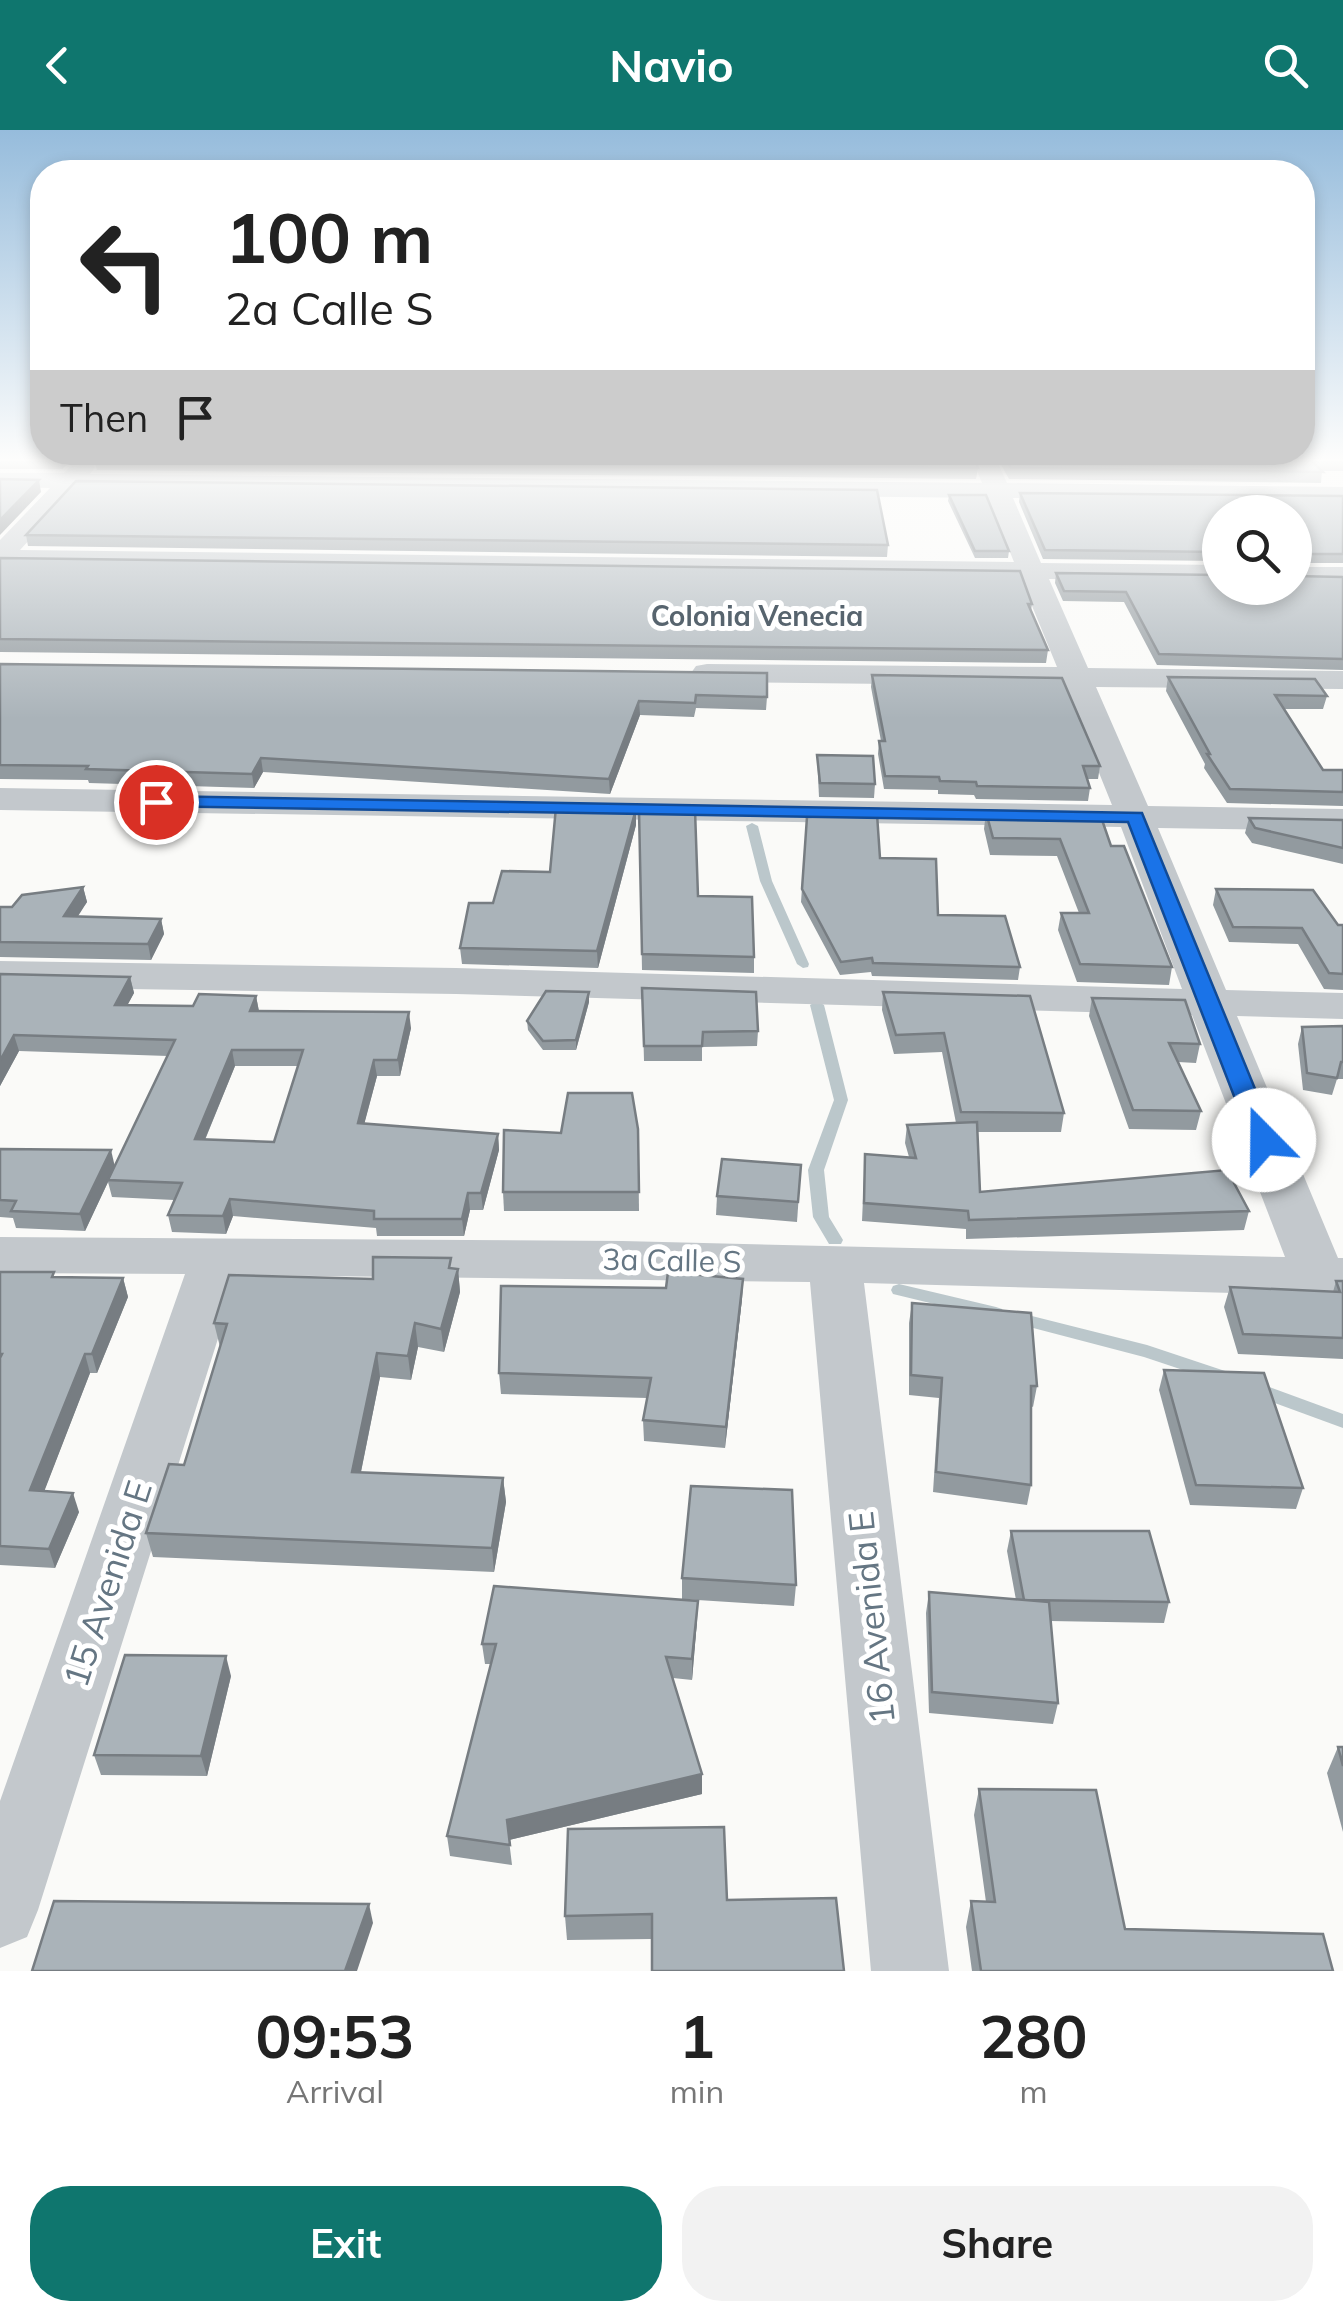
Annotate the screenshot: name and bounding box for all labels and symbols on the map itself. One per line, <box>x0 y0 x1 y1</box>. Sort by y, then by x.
district label: Colonia Venecia <box>651 598 863 633</box>
pin <box>114 760 199 845</box>
position arrow <box>1212 1088 1316 1192</box>
street label: 3a Calle S <box>602 1240 742 1280</box>
street label: 15 Avenida E <box>53 1475 161 1692</box>
street label: 16 Avenida E <box>838 1509 904 1727</box>

